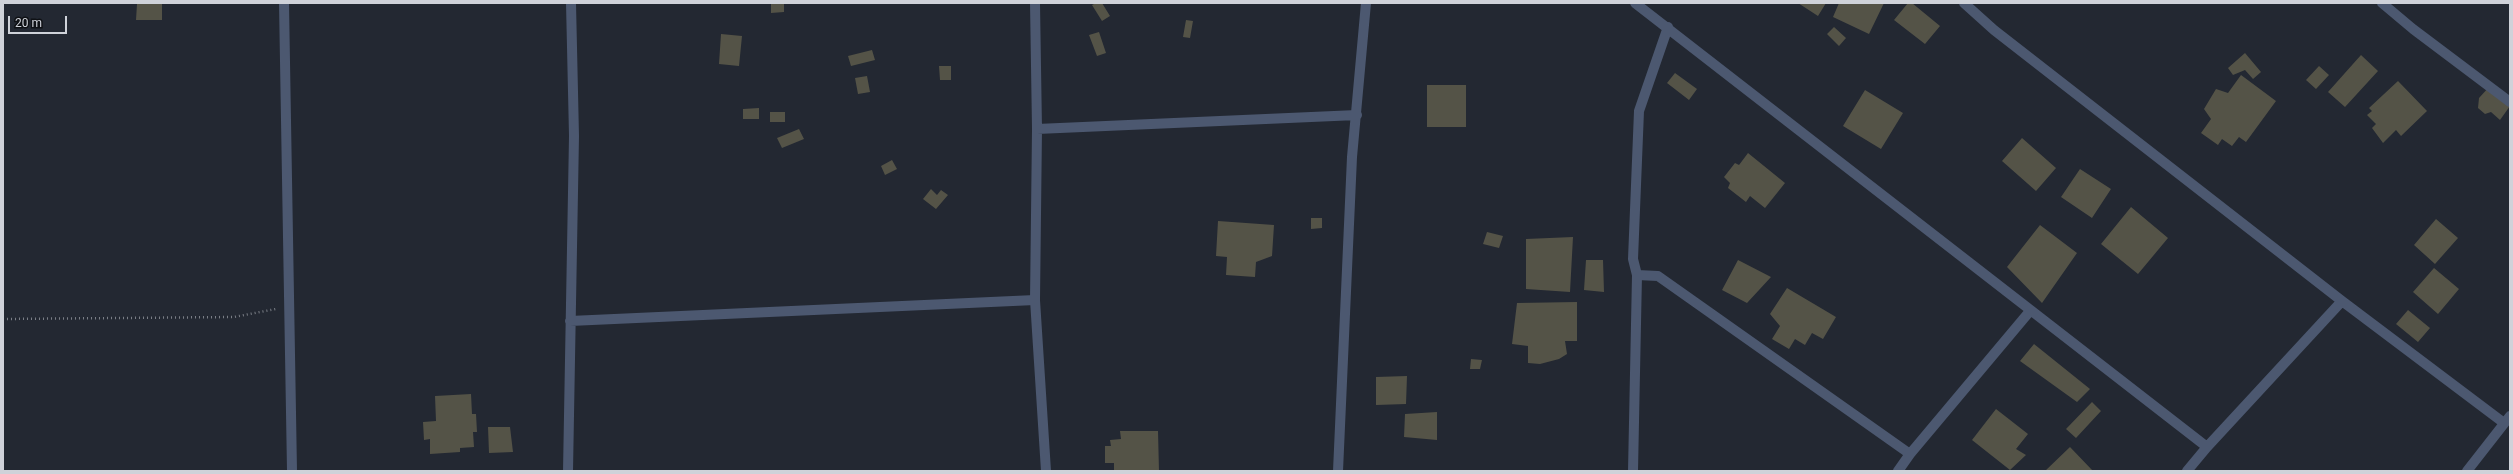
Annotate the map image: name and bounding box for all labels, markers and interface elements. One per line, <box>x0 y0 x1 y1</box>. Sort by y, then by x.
scale bar <box>10 8 69 34</box>
text: 20 m <box>15 16 42 30</box>

